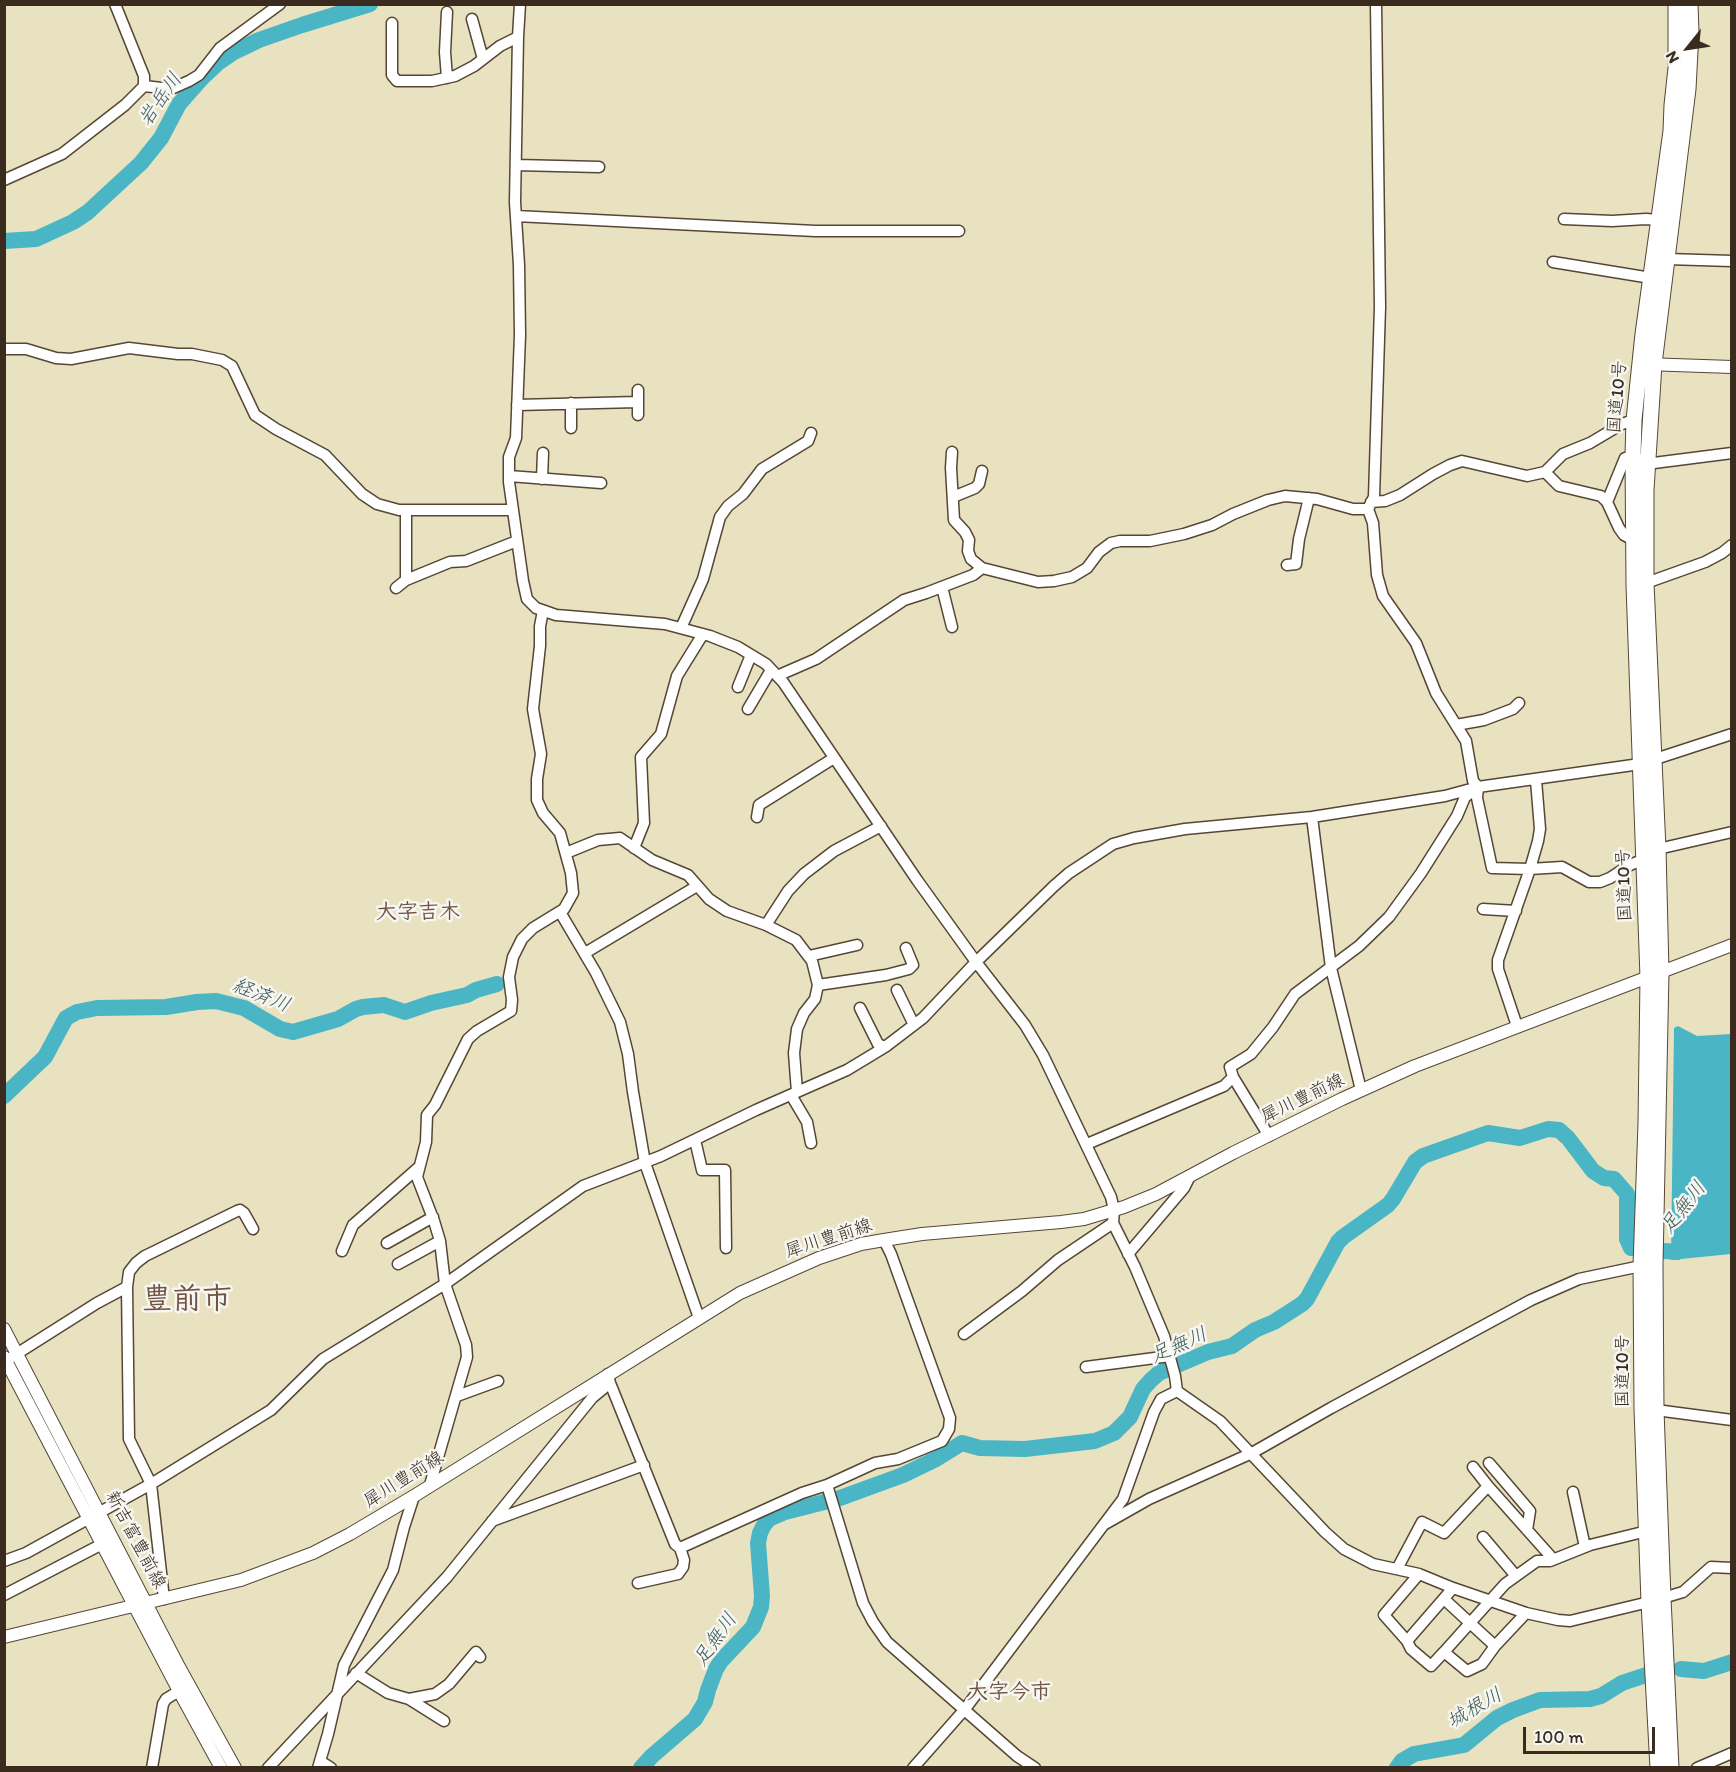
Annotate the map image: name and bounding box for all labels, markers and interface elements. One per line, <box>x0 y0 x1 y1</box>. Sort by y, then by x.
north arrow <box>1658 18 1718 78</box>
text: N <box>1661 48 1683 67</box>
water label: 岩岳川 <box>134 69 188 131</box>
street label: 国道10号 <box>1604 359 1632 435</box>
street label: 国道10号 <box>1613 848 1637 922</box>
district label: 大字吉木 <box>376 900 460 926</box>
water label: 経済川 <box>229 974 293 1018</box>
street label: 犀川豊前線 <box>1258 1070 1348 1128</box>
water label: 足無川 <box>1656 1177 1712 1239</box>
street label: 犀川豊前線 <box>783 1215 875 1263</box>
district label: 豊前市 <box>142 1282 232 1318</box>
water label: 足無川 <box>1147 1323 1211 1369</box>
street label: 国道10号 <box>1612 1334 1634 1408</box>
street label: 犀川豊前線 <box>360 1447 448 1513</box>
street label: 新吉富豊前線 <box>100 1487 170 1593</box>
water label: 足無川 <box>689 1609 743 1671</box>
district label: 大字今市 <box>967 1680 1051 1706</box>
water label: 城根川 <box>1443 1684 1507 1734</box>
scale bar <box>1526 1715 1658 1753</box>
text: 100 m <box>1534 1726 1584 1748</box>

